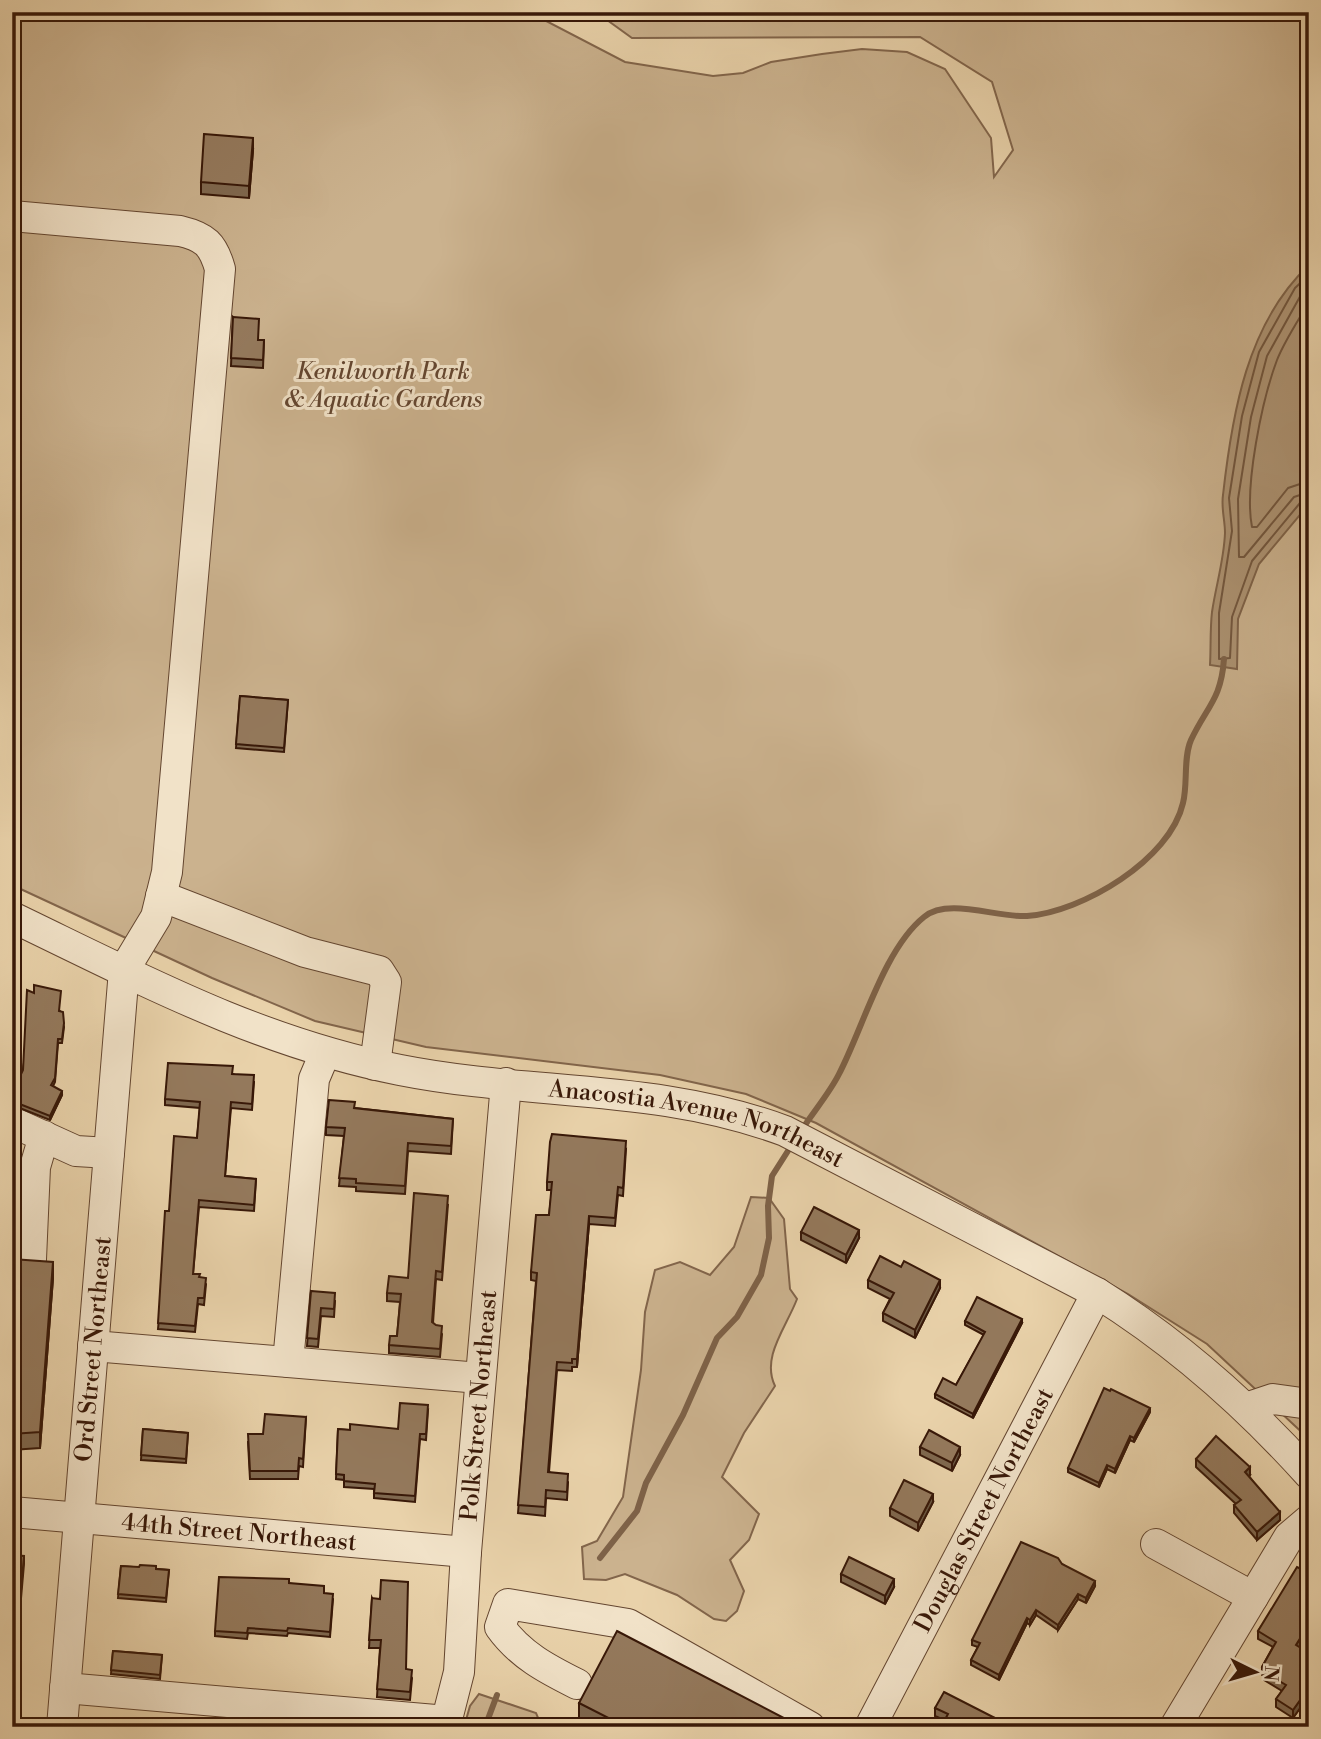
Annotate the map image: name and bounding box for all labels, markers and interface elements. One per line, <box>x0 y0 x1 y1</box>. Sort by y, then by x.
park label: Kenilworth Park & Aquatic Gardens <box>284 357 482 415</box>
street label: Anacostia Avenue Northeast <box>546 1074 849 1175</box>
street label: Ord Street Northeast <box>69 1235 119 1463</box>
street label: Polk Street Northeast <box>455 1288 504 1522</box>
street label: Douglas Street Northeast <box>908 1382 1061 1638</box>
street label: 44th Street Northeast <box>120 1508 358 1558</box>
north arrow <box>1220 1638 1290 1708</box>
text: N <box>1258 1665 1284 1682</box>

